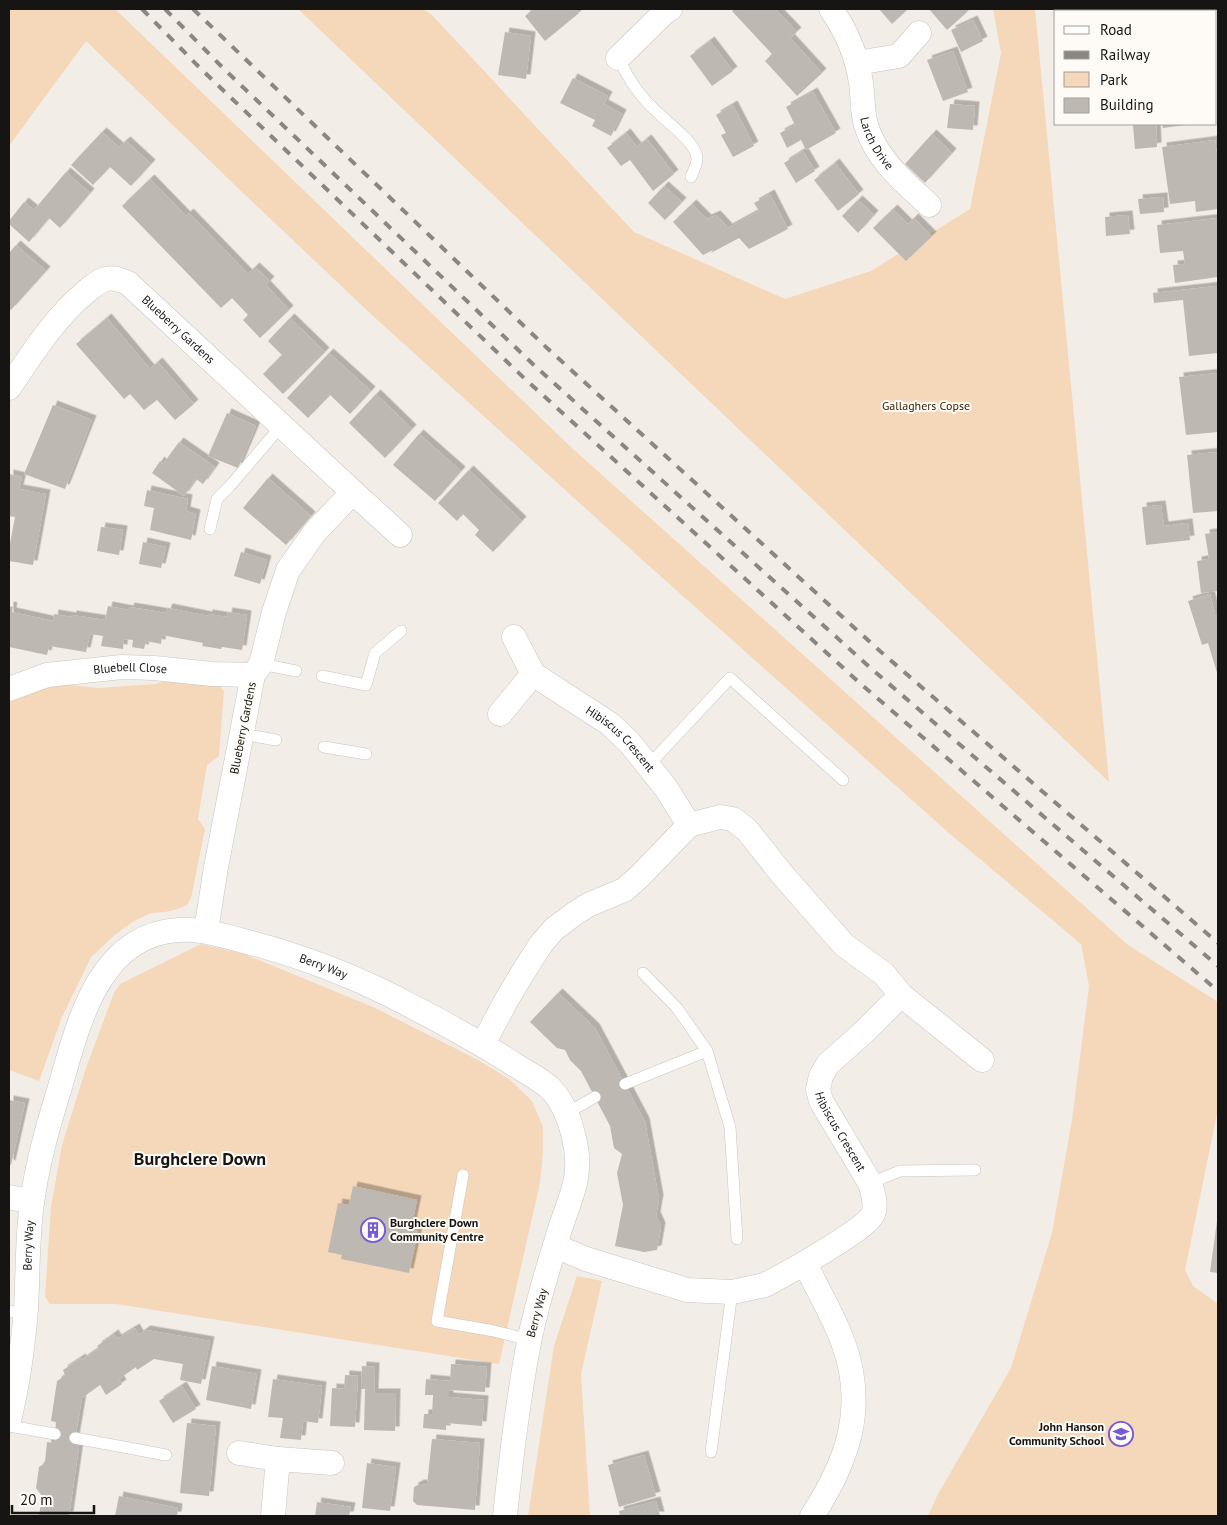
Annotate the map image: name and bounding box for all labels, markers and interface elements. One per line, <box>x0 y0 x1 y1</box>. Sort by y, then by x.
legend <box>1054 10 1217 125</box>
text: Road <box>1100 20 1132 39</box>
text: Railway <box>1100 45 1150 64</box>
text: Park <box>1100 70 1128 89</box>
text: Building <box>1100 95 1154 114</box>
street label: Larch Drive <box>857 116 897 173</box>
street label: Blueberry Gardens <box>139 292 218 367</box>
park label: Gallaghers Copse <box>882 398 970 413</box>
street label: Bluebell Close <box>92 659 168 677</box>
street label: Blueberry Gardens <box>226 680 259 775</box>
street label: Hibiscus Crescent <box>583 702 658 775</box>
street label: Berry Way <box>298 950 350 982</box>
street label: Hibiscus Crescent <box>812 1090 869 1174</box>
district label: Burghclere Down <box>134 1147 266 1170</box>
place label: Burghclere Down Community Centre <box>390 1215 484 1244</box>
building icon: Burghclere Down Community Centre <box>360 1217 386 1243</box>
street label: Berry Way <box>19 1219 37 1271</box>
street label: Berry Way <box>523 1286 550 1339</box>
place label: John Hanson Community School <box>1009 1419 1104 1448</box>
school or university icon: John Hanson Community School <box>1108 1421 1134 1447</box>
scale bar <box>12 1482 95 1514</box>
text: 20 m <box>20 1490 53 1509</box>

